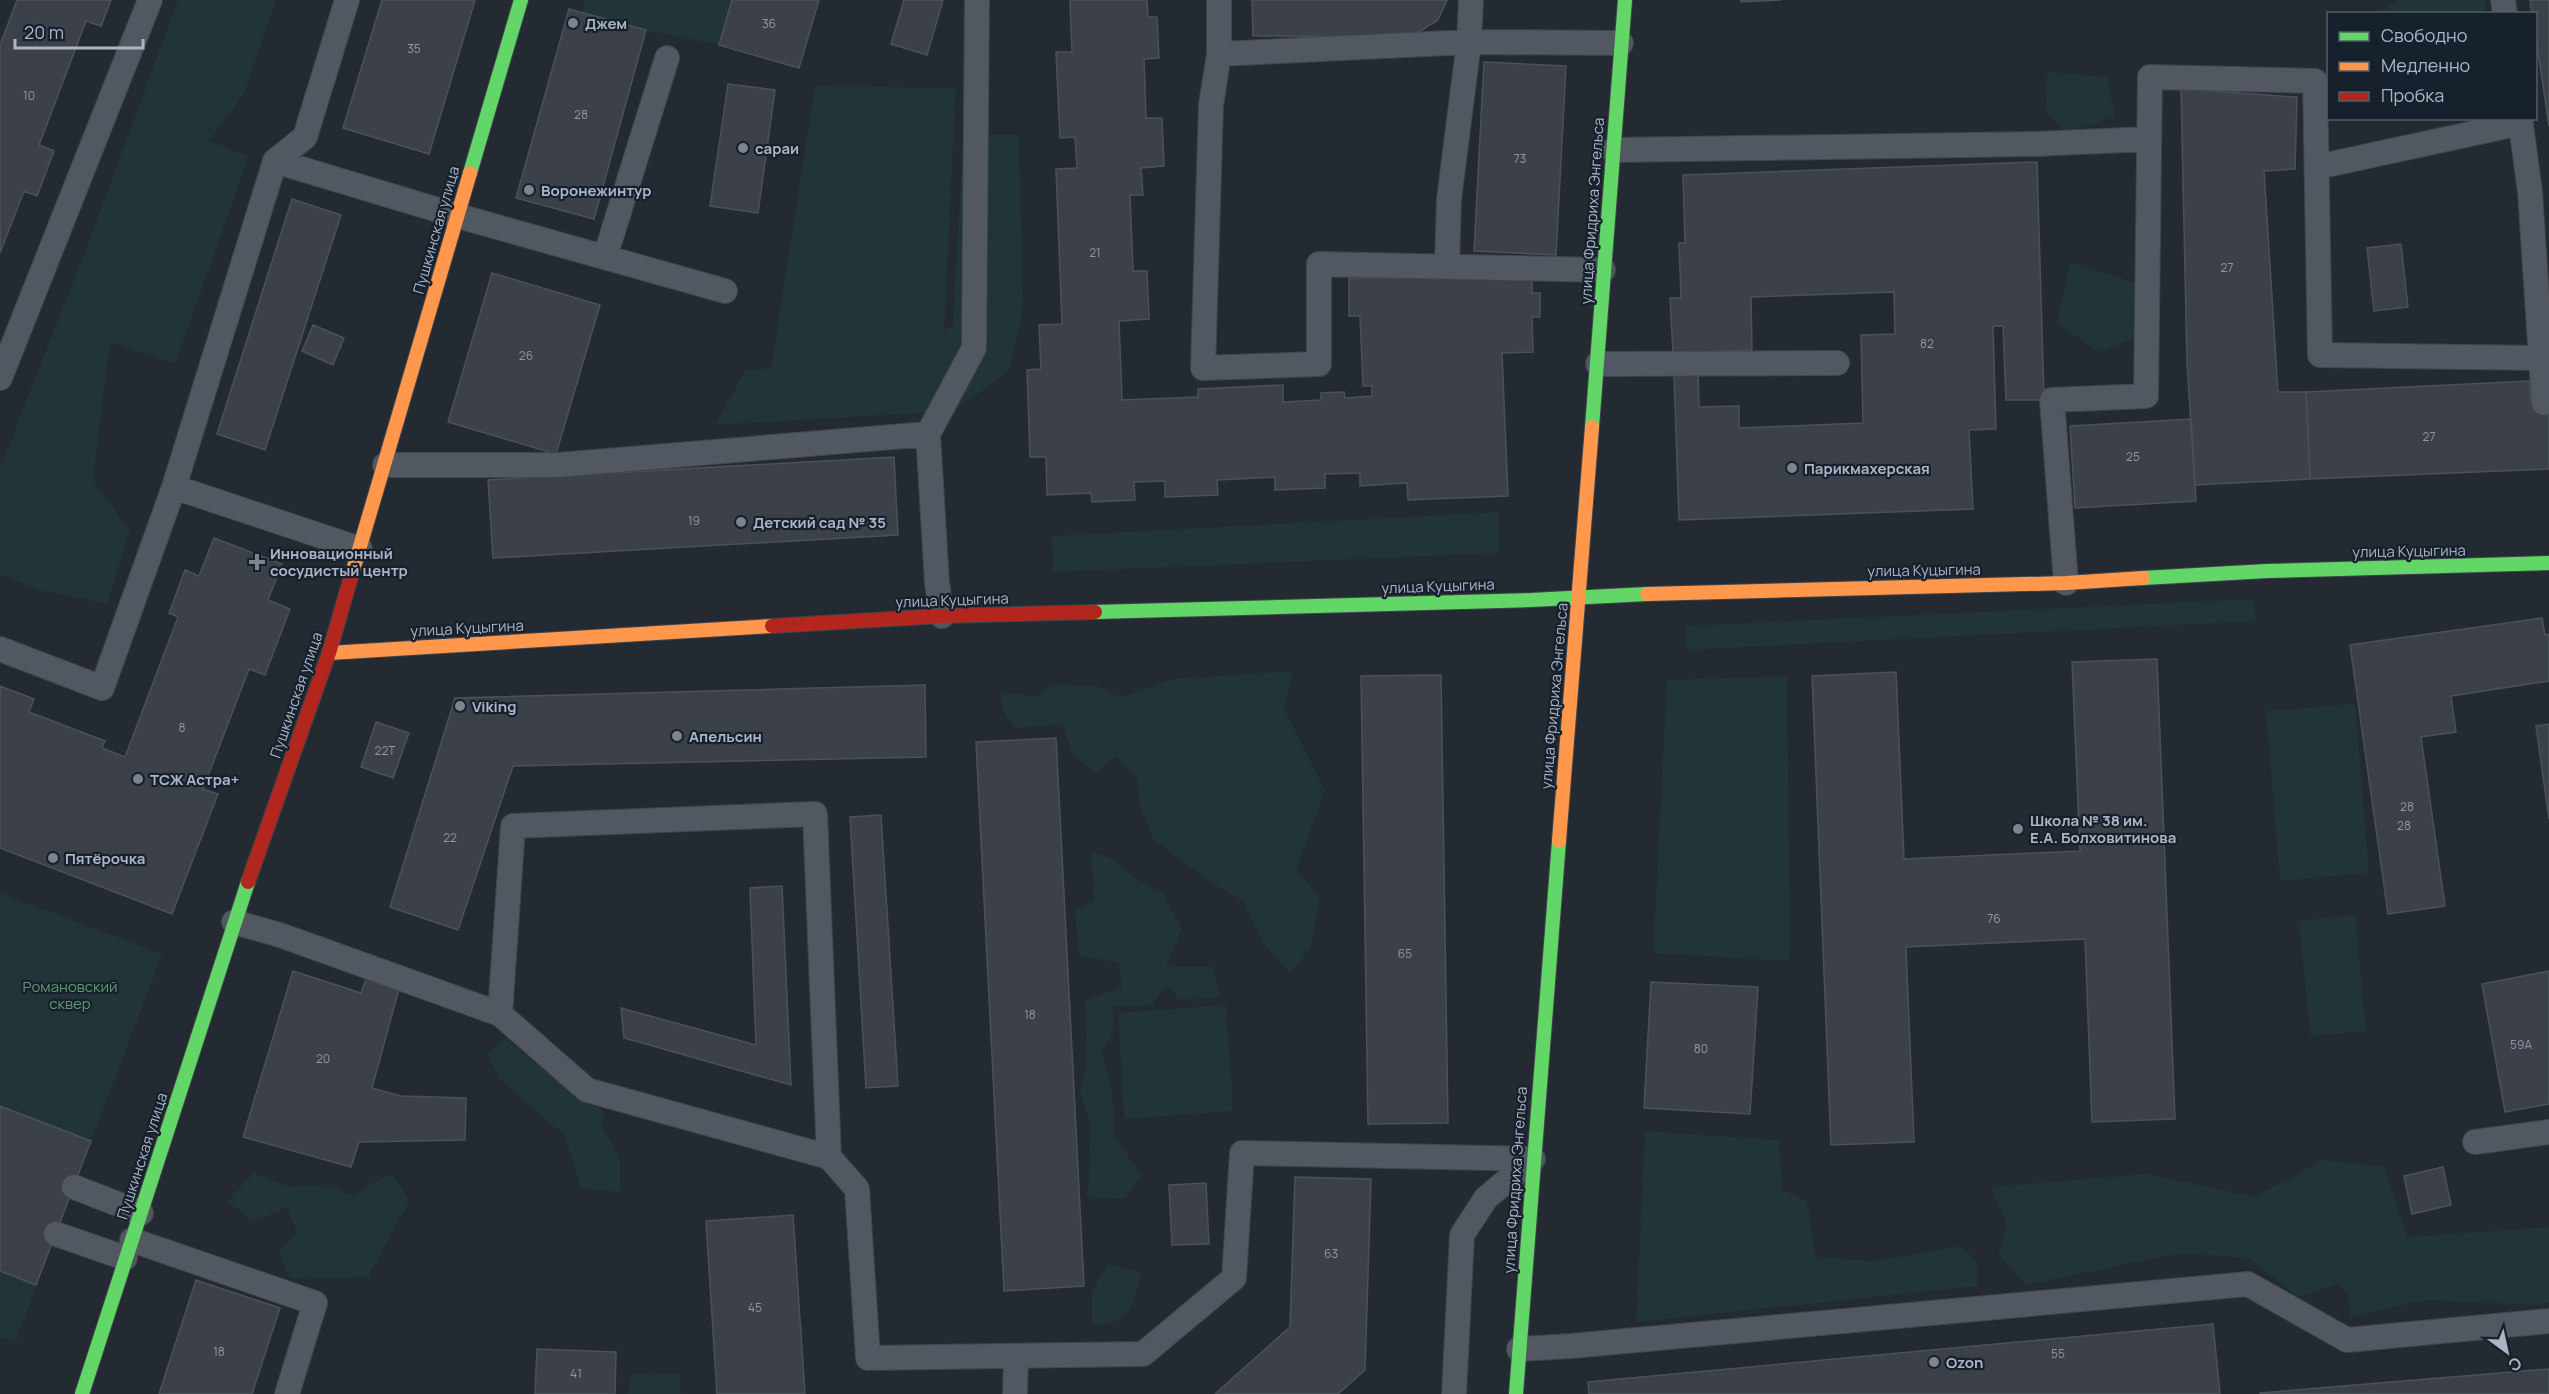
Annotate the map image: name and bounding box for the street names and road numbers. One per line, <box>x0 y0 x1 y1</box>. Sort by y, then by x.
street label: улица Фридриха Энгельса <box>1575 117 1609 305</box>
street label: Пушкинская улица <box>408 164 464 296</box>
street label: улица Куцыгина <box>2352 540 2466 562</box>
street label: улица Куцыгина <box>1867 559 1981 581</box>
street label: улица Куцыгина <box>1381 574 1495 598</box>
street label: улица Куцыгина <box>895 588 1009 612</box>
street label: улица Фридриха Энгельса <box>1535 602 1573 790</box>
street label: улица Куцыгина <box>410 615 524 641</box>
street label: Пушкинская улица <box>265 629 327 761</box>
street label: улица Фридриха Энгельса <box>1498 1086 1532 1274</box>
street label: Пушкинская улица <box>112 1090 172 1222</box>

